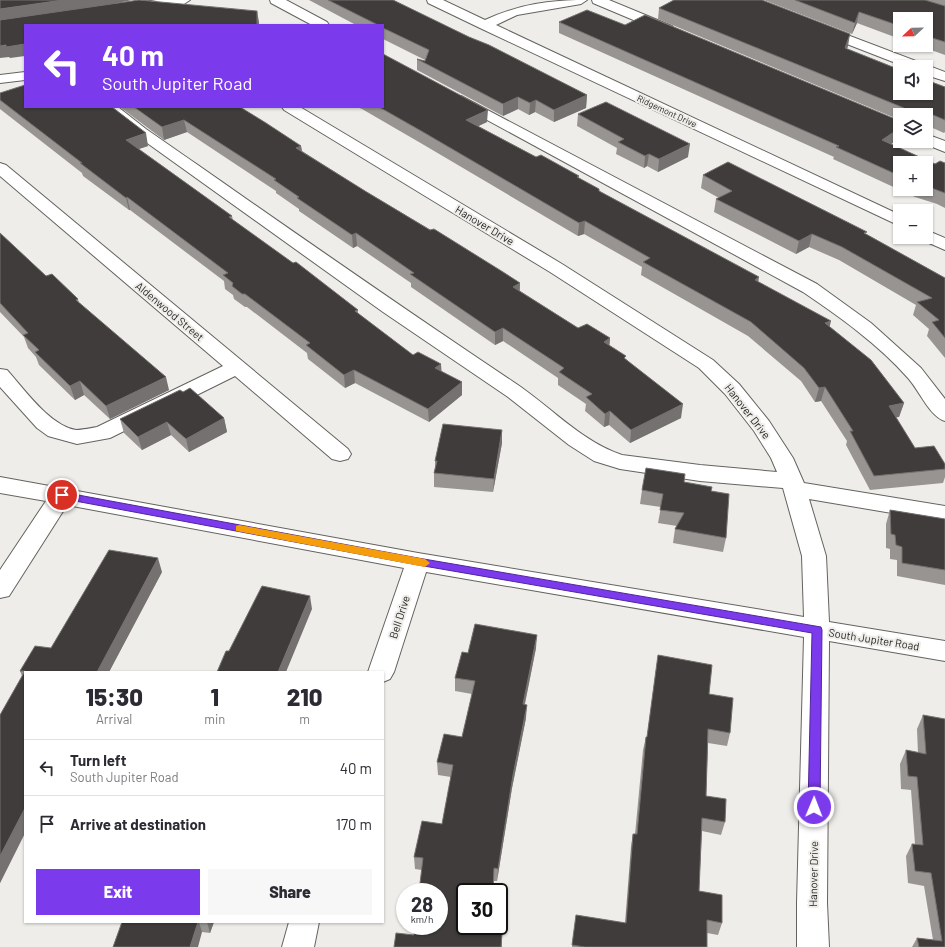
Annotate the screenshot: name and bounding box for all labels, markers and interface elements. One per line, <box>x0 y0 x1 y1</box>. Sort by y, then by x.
north arrow <box>893 12 933 52</box>
map controls <box>893 12 933 244</box>
text: 40 m <box>102 38 164 72</box>
icon: left <box>36 40 88 92</box>
button: sound <box>893 60 933 100</box>
text: South Jupiter Road <box>102 72 252 94</box>
street label: Ridgemont Drive <box>635 92 699 130</box>
button: layers <box>893 108 933 148</box>
button: + <box>893 156 933 196</box>
street label: Hanover Drive <box>453 202 517 248</box>
button: − <box>893 204 933 244</box>
street label: Aldenwood Street <box>133 279 207 343</box>
street label: Hanover Drive <box>723 381 774 441</box>
pin <box>45 478 79 512</box>
icon: arrive <box>51 484 73 506</box>
street label: Bell Drive <box>386 594 412 640</box>
street label: South Jupiter Road <box>828 625 920 653</box>
text: 15:30 <box>85 682 143 711</box>
text: 1 <box>211 682 219 711</box>
text: 210 <box>287 682 323 711</box>
text: Arrival <box>96 711 132 727</box>
text: min <box>204 711 225 727</box>
text: m <box>299 711 310 727</box>
text: Turn left <box>70 751 126 769</box>
icon: left <box>36 757 58 779</box>
text: 40 m <box>340 759 372 777</box>
text: South Jupiter Road <box>70 769 179 785</box>
position arrow <box>793 786 835 828</box>
icon: arrive <box>36 813 58 835</box>
text: Arrive at destination <box>70 815 206 833</box>
text: 170 m <box>336 815 372 833</box>
street label: Hanover Drive <box>806 841 820 907</box>
button: Exit <box>36 869 200 915</box>
button: Share <box>208 869 372 915</box>
speed limit sign: 30 <box>456 883 508 935</box>
text: 28 <box>411 892 433 916</box>
text: km/h <box>411 913 433 925</box>

